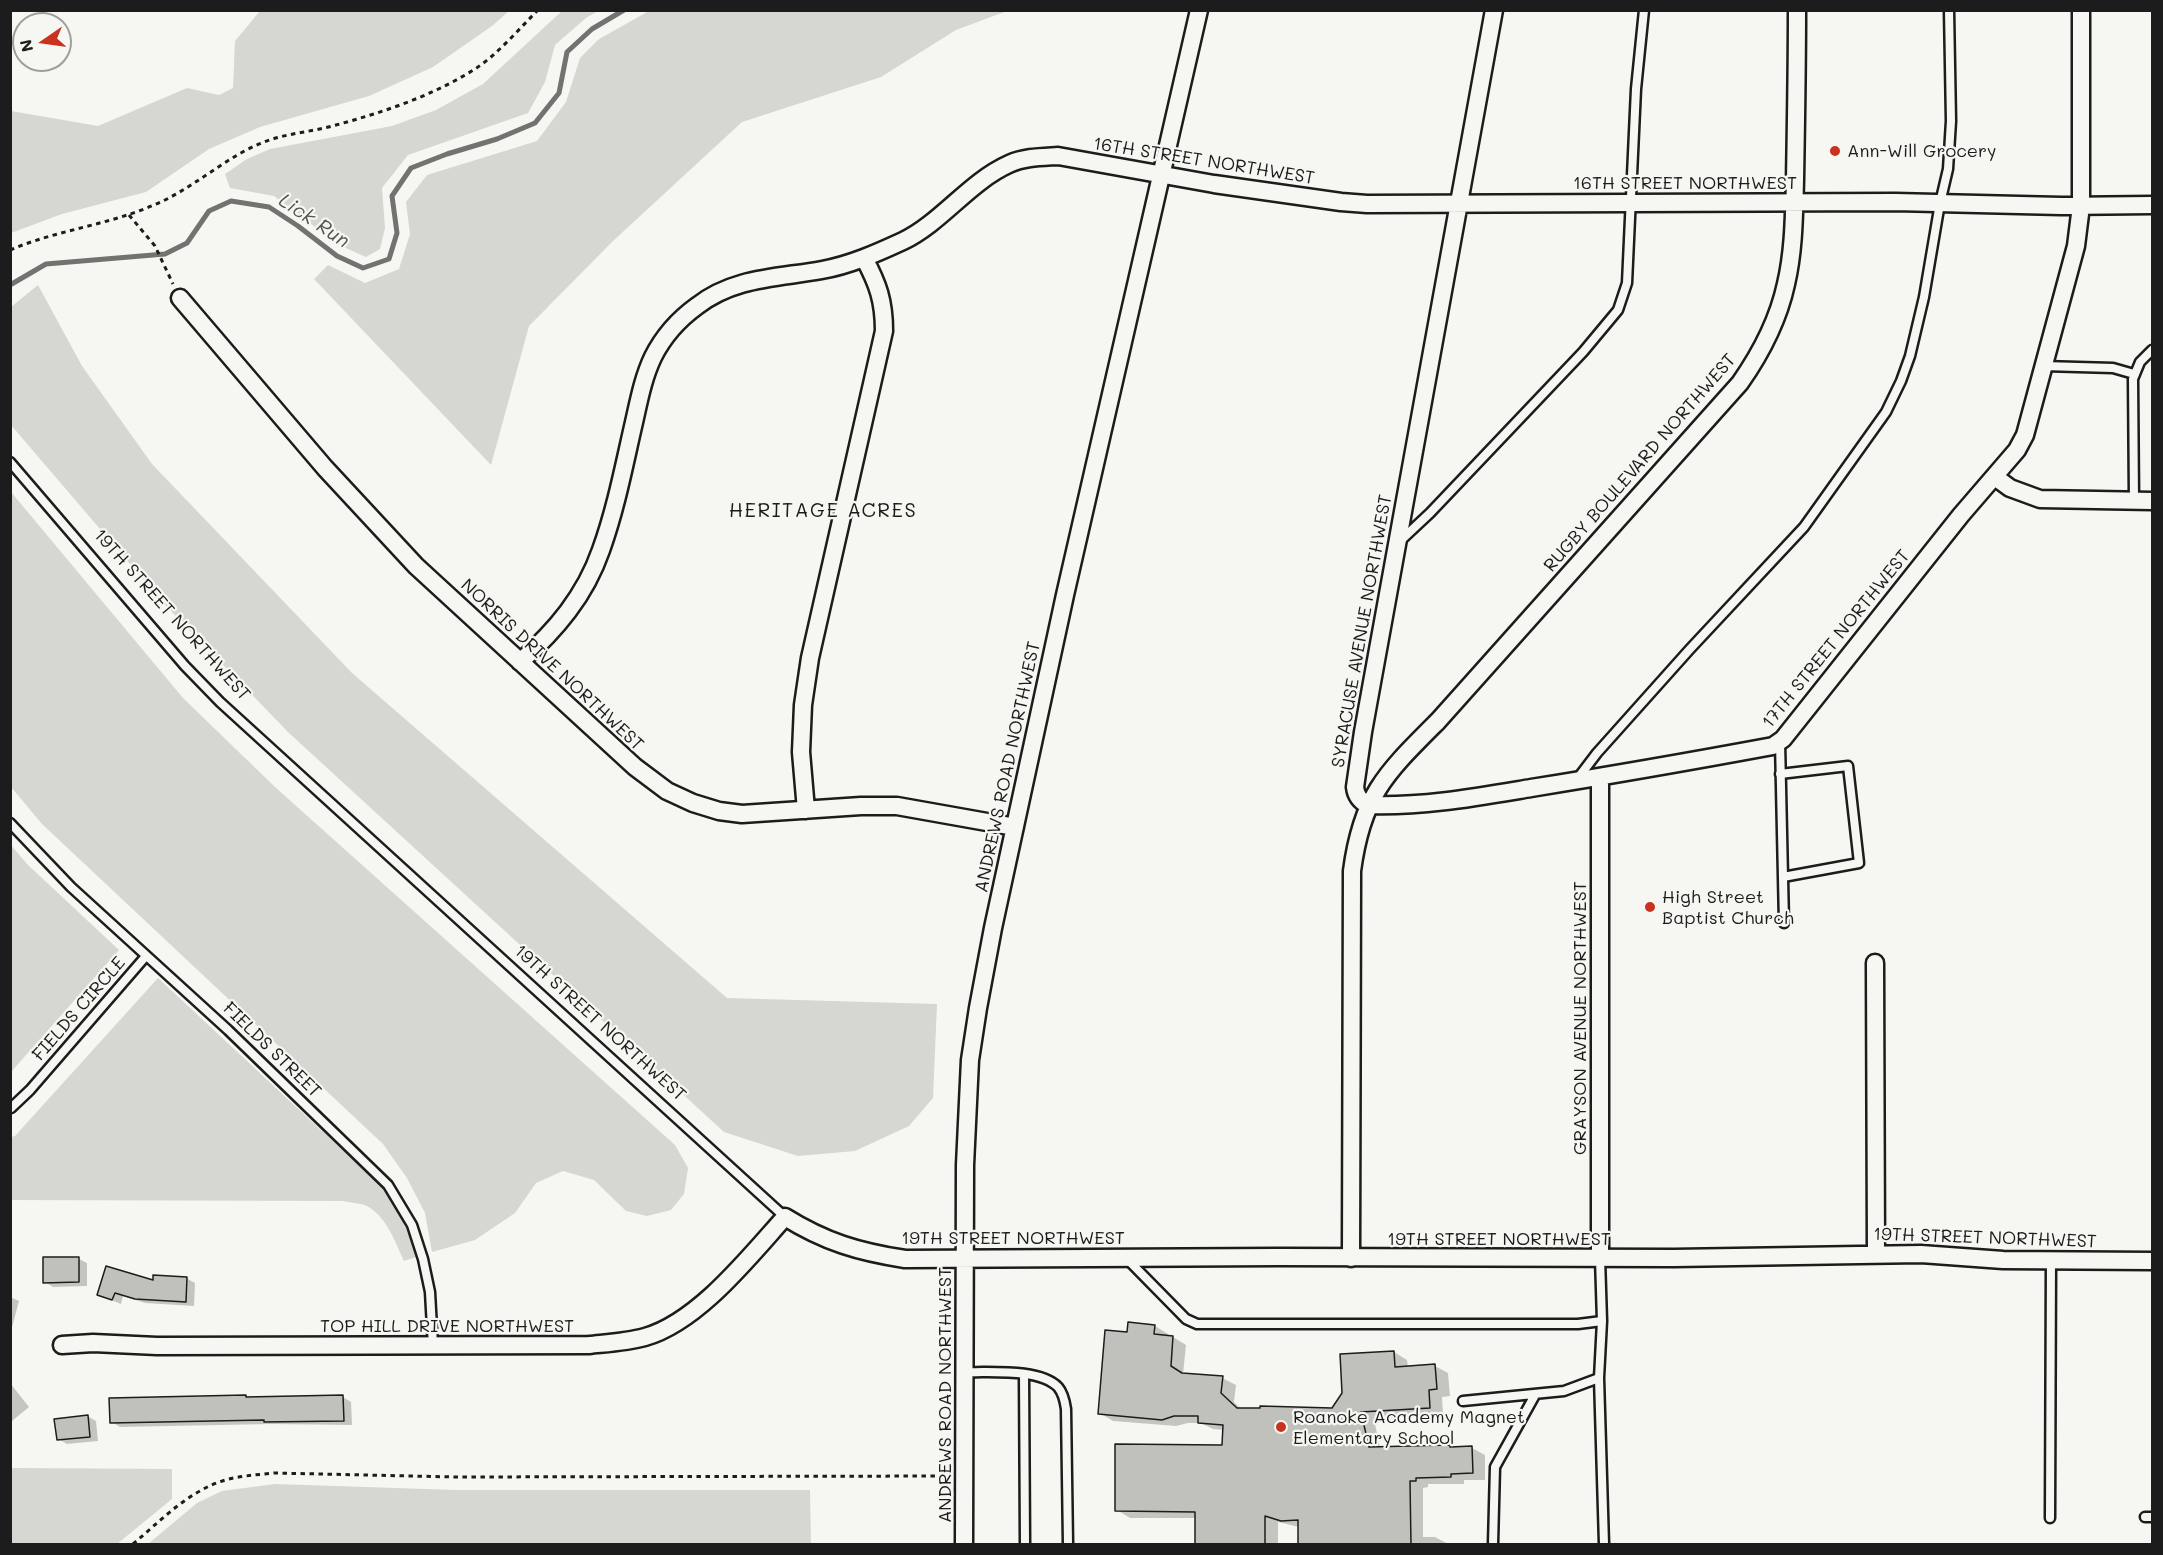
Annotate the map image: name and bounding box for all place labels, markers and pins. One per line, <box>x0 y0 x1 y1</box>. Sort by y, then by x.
place label: Ann-Will Grocery <box>1847 140 1996 162</box>
marker: Ann-Will Grocery <box>1828 144 1842 158</box>
place label: High Street Baptist Church <box>1662 886 1794 928</box>
marker: High Street Baptist Church <box>1643 900 1657 914</box>
place label: Roanoke Academy Magnet Elementary School <box>1293 1406 1525 1448</box>
marker: Roanoke Academy Magnet Elementary School <box>1274 1420 1288 1434</box>

